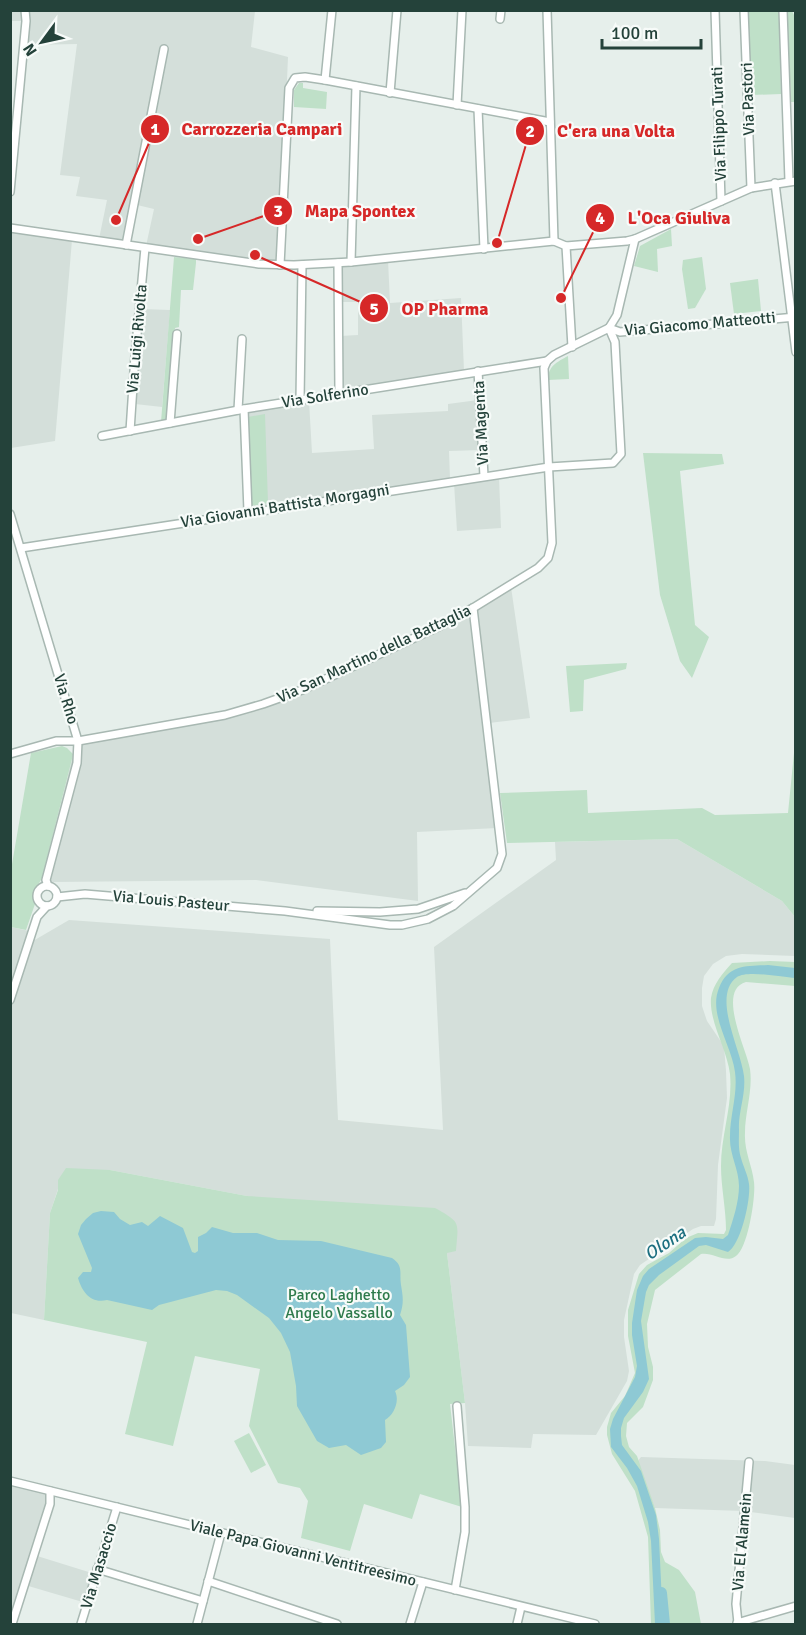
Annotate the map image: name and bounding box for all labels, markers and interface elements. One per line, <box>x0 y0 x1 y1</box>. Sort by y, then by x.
north arrow <box>12 12 72 72</box>
scale bar <box>602 12 701 50</box>
text: 100 m <box>611 22 658 44</box>
text: N <box>19 40 42 60</box>
street label: Via Pastori <box>737 62 759 136</box>
street label: Via Filippo Turati <box>707 66 731 182</box>
callout: Carrozzeria Campari <box>140 111 355 147</box>
callout: C'era una Volta <box>515 113 687 149</box>
text: 1 <box>150 118 160 140</box>
text: Carrozzeria Campari <box>182 118 342 140</box>
text: 2 <box>525 120 535 142</box>
text: C'era una Volta <box>557 120 675 142</box>
callout: Mapa Spontex <box>263 193 427 229</box>
text: 3 <box>273 200 283 222</box>
text: Mapa Spontex <box>305 200 415 222</box>
callout: L'Oca Giuliva <box>585 200 742 236</box>
text: 4 <box>595 207 605 229</box>
text: L'Oca Giuliva <box>628 207 730 229</box>
street label: Via Luigi Rivolta <box>122 283 152 395</box>
callout: OP Pharma <box>359 290 500 326</box>
text: 5 <box>369 298 379 320</box>
text: OP Pharma <box>401 298 489 320</box>
street label: Via Giacomo Matteotti <box>623 307 777 341</box>
street label: Via Solferino <box>280 379 370 413</box>
street label: Via Magenta <box>469 380 493 466</box>
street label: Via Giovanni Battista Morgagni <box>179 480 391 532</box>
street label: Via San Martino della Battaglia <box>274 600 474 708</box>
street label: Via Rho <box>49 671 83 727</box>
street label: Via Louis Pasteur <box>112 886 230 916</box>
water label: Olona <box>640 1221 691 1265</box>
park label: Parco Laghetto Angelo Vassallo <box>285 1285 393 1323</box>
street label: Via El Alamein <box>728 1492 756 1592</box>
street label: Viale Papa Giovanni Ventitreesimo <box>188 1515 418 1591</box>
street label: Via Masaccio <box>76 1520 122 1612</box>

